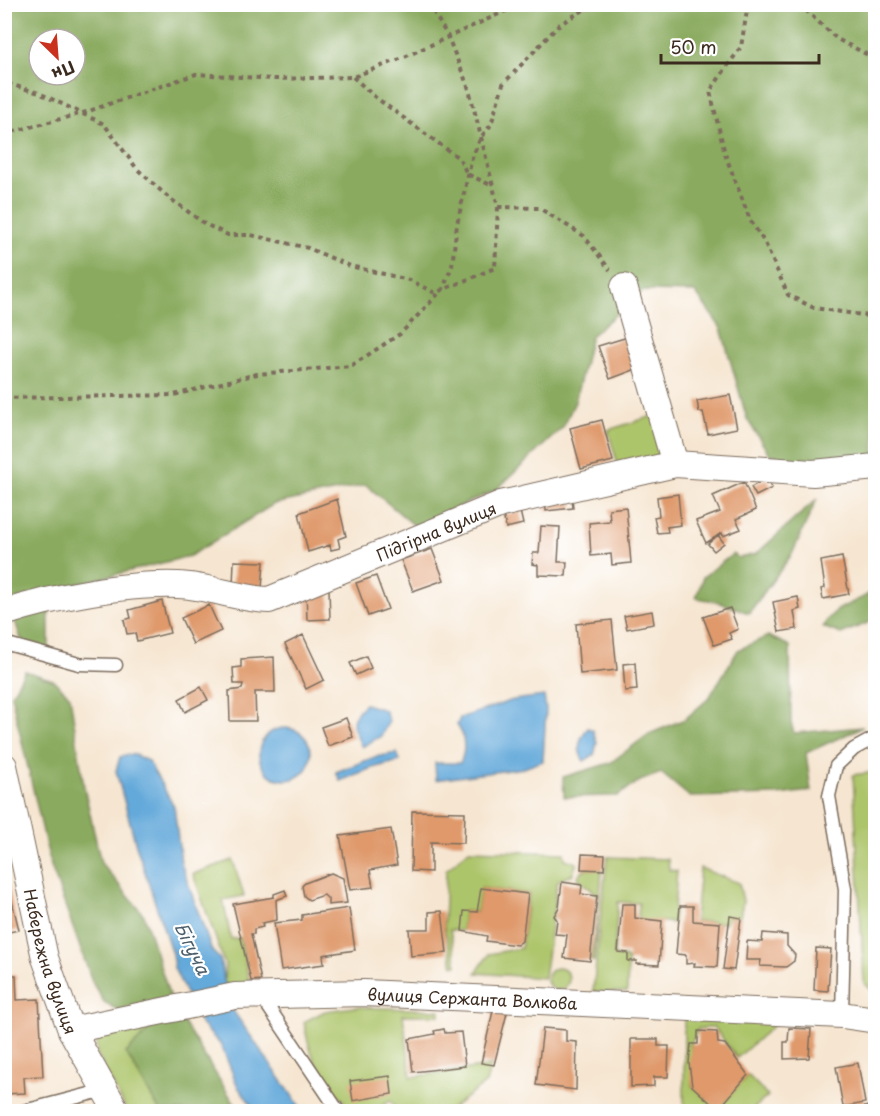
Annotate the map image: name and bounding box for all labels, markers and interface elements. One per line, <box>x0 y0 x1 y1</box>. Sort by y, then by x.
north arrow <box>27 27 87 87</box>
scale bar <box>661 27 818 65</box>
text: 50 m <box>670 33 717 60</box>
text: Пн <box>48 56 79 87</box>
street label: Підгірна вулиця <box>372 495 500 567</box>
street label: Набережна вулиця <box>18 886 84 1037</box>
water label: Бігуча <box>169 917 218 980</box>
street label: вулиця Сержанта Волкова <box>367 981 578 1015</box>

